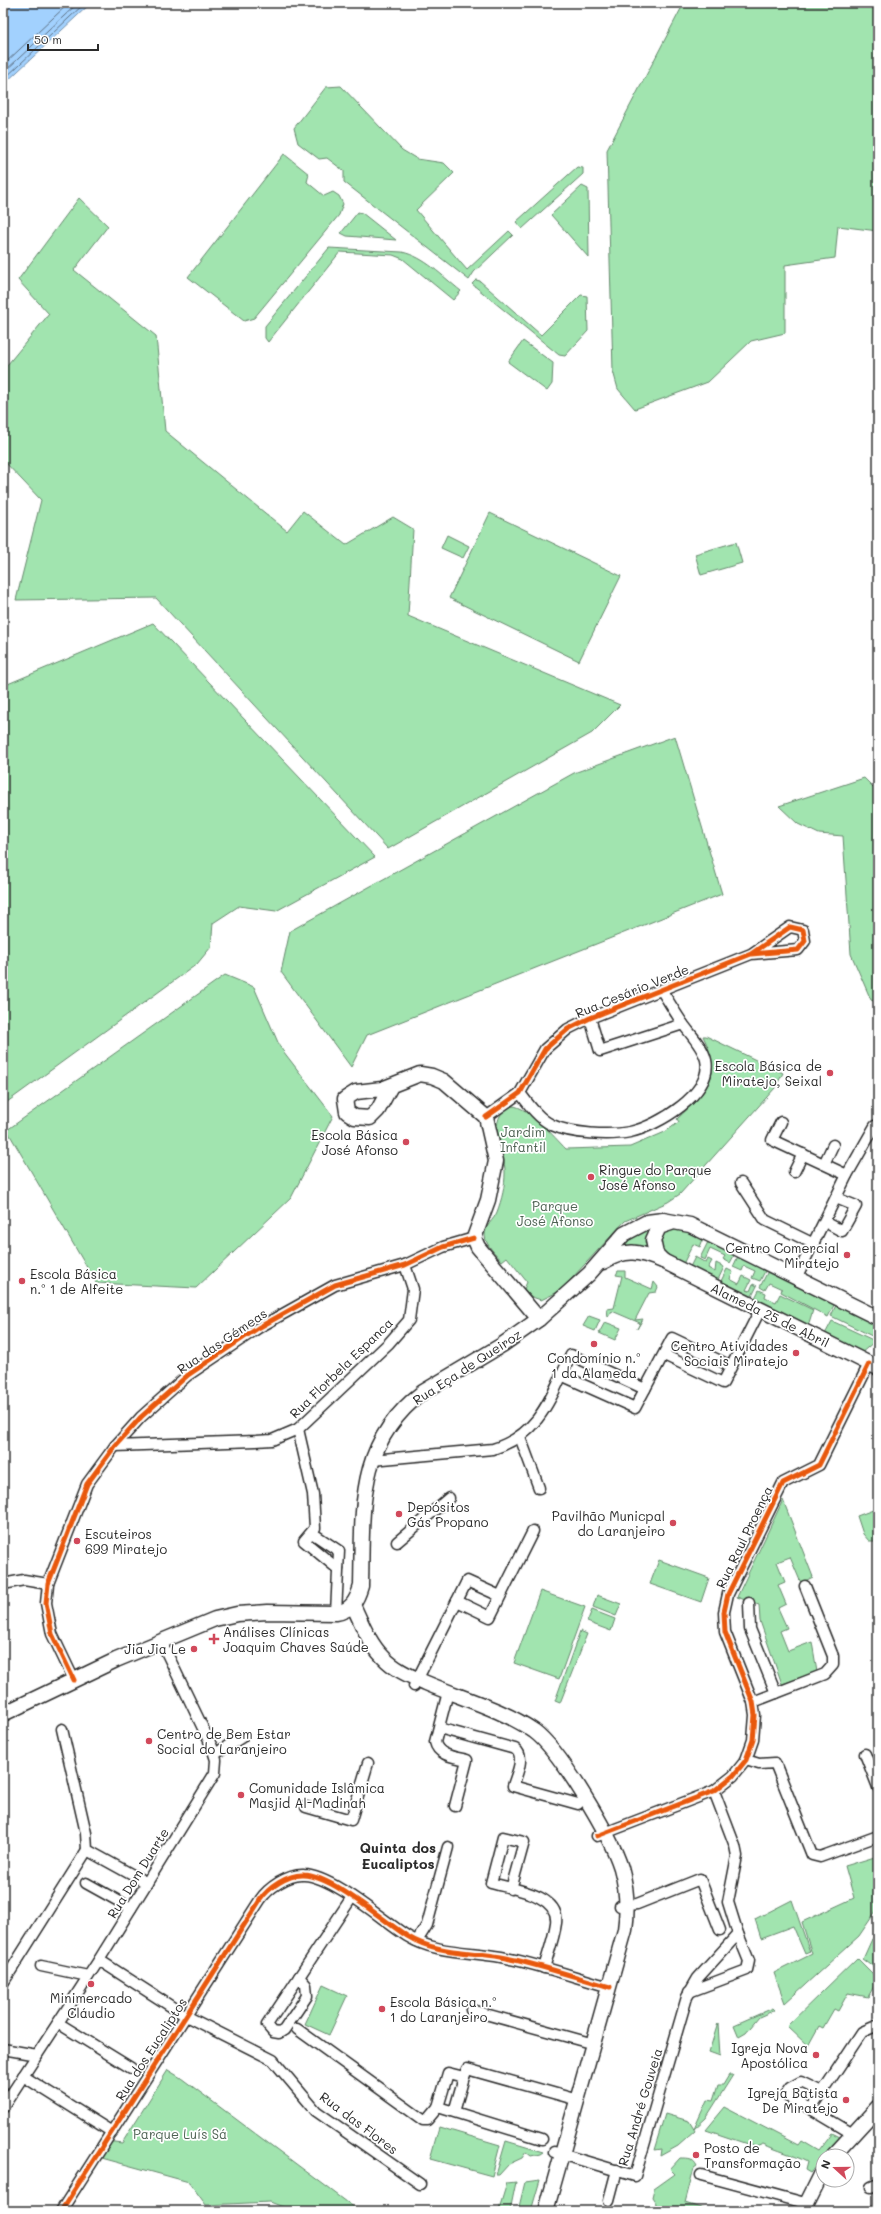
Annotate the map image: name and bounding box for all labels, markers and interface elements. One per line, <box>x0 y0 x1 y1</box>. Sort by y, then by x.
scale bar <box>28 26 98 52</box>
text: 50 m <box>34 31 62 47</box>
street label: Rua Cesário Verde <box>573 960 691 1021</box>
place label: Escola Básica de Miratejo, Seixal <box>715 1057 822 1089</box>
marker: Escola Básica de Miratejo, Seixal <box>825 1068 835 1078</box>
park label: Jardim Infantil <box>500 1123 546 1155</box>
place label: Escola Básica José Afonso <box>311 1126 398 1158</box>
marker: Escola Básica José Afonso <box>401 1137 411 1147</box>
place label: Ringue do Parque José Afonso <box>599 1161 712 1193</box>
marker: Ringue do Parque José Afonso <box>586 1172 596 1182</box>
park label: Parque José Afonso <box>517 1197 593 1229</box>
place label: Centro Comercial Miratejo <box>725 1239 839 1271</box>
marker: Centro Comercial Miratejo <box>842 1250 852 1260</box>
place label: Escola Básica n.º 1 de Alfeite <box>30 1265 123 1297</box>
marker: Escola Básica n.º 1 de Alfeite <box>17 1276 27 1286</box>
street label: Alameda 25 de Abril <box>708 1278 832 1351</box>
street label: Rua das Gémeas <box>173 1304 270 1377</box>
street label: Rua Florbela Espanca <box>285 1314 396 1421</box>
street label: Rua Eça de Queiroz <box>409 1325 524 1408</box>
place label: Centro Atividades Sociais Miratejo <box>671 1337 788 1369</box>
marker: Condomínio n.º 1 da Alameda <box>589 1339 599 1349</box>
marker: Centro Atividades Sociais Miratejo <box>791 1348 801 1358</box>
place label: Condomínio n.º 1 da Alameda <box>547 1349 641 1381</box>
street label: Rua Raul Proença <box>711 1483 776 1591</box>
place label: Depósitos Gás Propano <box>407 1498 489 1530</box>
place label: Pavilhão Municpal do Laranjeiro <box>552 1507 665 1539</box>
marker: Depósitos Gás Propano <box>394 1509 404 1519</box>
marker: Pavilhão Municpal do Laranjeiro <box>668 1518 678 1528</box>
place label: Escuteiros 699 Miratejo <box>85 1525 167 1557</box>
marker: Escuteiros 699 Miratejo <box>72 1536 82 1546</box>
place label: Análises Clínicas Joaquim Chaves Saúde <box>223 1623 369 1655</box>
marker: Análises Clínicas Joaquim Chaves Saúde <box>208 1633 220 1645</box>
place label: Jia Jia Le <box>124 1640 186 1657</box>
marker: Jia Jia Le <box>189 1644 199 1654</box>
place label: Centro de Bem Estar Social do Laranjeiro <box>157 1725 291 1757</box>
marker: Centro de Bem Estar Social do Laranjeiro <box>144 1736 154 1746</box>
place label: Comunidade Islâmica Masjid Al-Madinah <box>249 1779 385 1811</box>
marker: Comunidade Islâmica Masjid Al-Madinah <box>236 1790 246 1800</box>
street label: Rua Dom Duarte <box>103 1824 172 1921</box>
district label: Quinta dos Eucaliptos <box>360 1838 436 1873</box>
marker: Minimercado Cláudio <box>86 1979 96 1989</box>
place label: Minimercado Cláudio <box>50 1989 132 2021</box>
place label: Escola Básica n.º 1 do Laranjeiro <box>390 1993 497 2025</box>
street label: Rua dos Eucaliptos <box>111 1994 190 2103</box>
marker: Escola Básica n.º 1 do Laranjeiro <box>377 2004 387 2014</box>
place label: Igreja Nova Apostólica <box>731 2039 808 2071</box>
street label: Rua André Gouveia <box>614 2046 666 2168</box>
marker: Igreja Nova Apostólica <box>811 2050 821 2060</box>
place label: Igreja Batista De Miratejo <box>748 2084 838 2116</box>
street label: Rua das Flores <box>317 2088 402 2158</box>
marker: Igreja Batista De Miratejo <box>841 2095 851 2105</box>
park label: Parque Luís Sá <box>133 2125 227 2142</box>
place label: Posto de Transformação <box>704 2139 801 2171</box>
north arrow <box>815 2148 855 2188</box>
marker: Posto de Transformação <box>691 2150 701 2160</box>
text: N <box>817 2158 834 2171</box>

